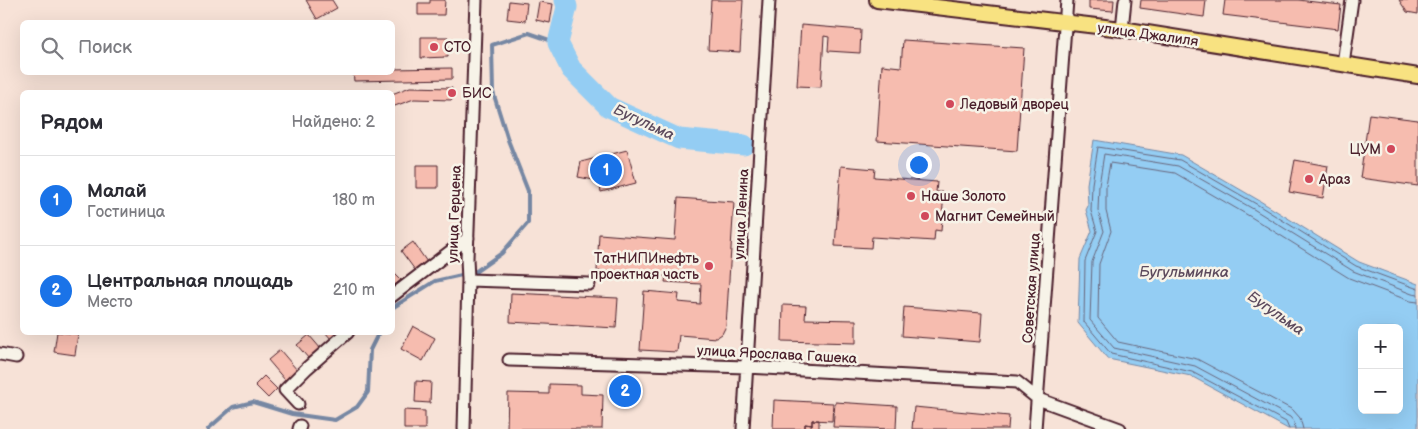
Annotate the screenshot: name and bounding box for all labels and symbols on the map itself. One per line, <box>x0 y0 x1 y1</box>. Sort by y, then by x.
street label: улица Джалиля <box>1096 19 1200 50</box>
place label: СТО <box>444 39 471 56</box>
marker: СТО <box>428 41 440 53</box>
place label: БИС <box>462 85 492 102</box>
marker: БИС <box>446 87 458 99</box>
place label: Ледовый дворец <box>959 96 1069 113</box>
marker: Ледовый дворец <box>944 98 956 110</box>
water label: Бугульма <box>610 100 677 145</box>
place label: ЦУМ <box>1349 141 1381 158</box>
marker: ЦУМ <box>1385 143 1397 155</box>
pin: 1 <box>590 151 622 189</box>
your location <box>906 152 932 178</box>
street label: улица Герцена <box>444 164 465 263</box>
street label: улица Ленина <box>731 167 752 260</box>
place label: Араз <box>1318 171 1351 188</box>
marker: Араз <box>1303 173 1315 185</box>
place label: Наше Золото <box>921 188 1006 205</box>
marker: Наше Золото <box>905 190 917 202</box>
place label: Магнит Семейный <box>935 208 1055 225</box>
marker: Магнит Семейный <box>919 210 931 222</box>
street label: Советская улица <box>1019 231 1044 344</box>
place label: ТатНИПИнефть проектная часть <box>590 250 699 283</box>
marker: ТатНИПИнефть проектная часть <box>703 260 715 272</box>
water label: Бугульминка <box>1139 263 1229 282</box>
water label: Бугульма <box>1244 287 1308 340</box>
street label: улица Ярослава Гашека <box>697 342 858 367</box>
pin: 2 <box>609 372 641 410</box>

